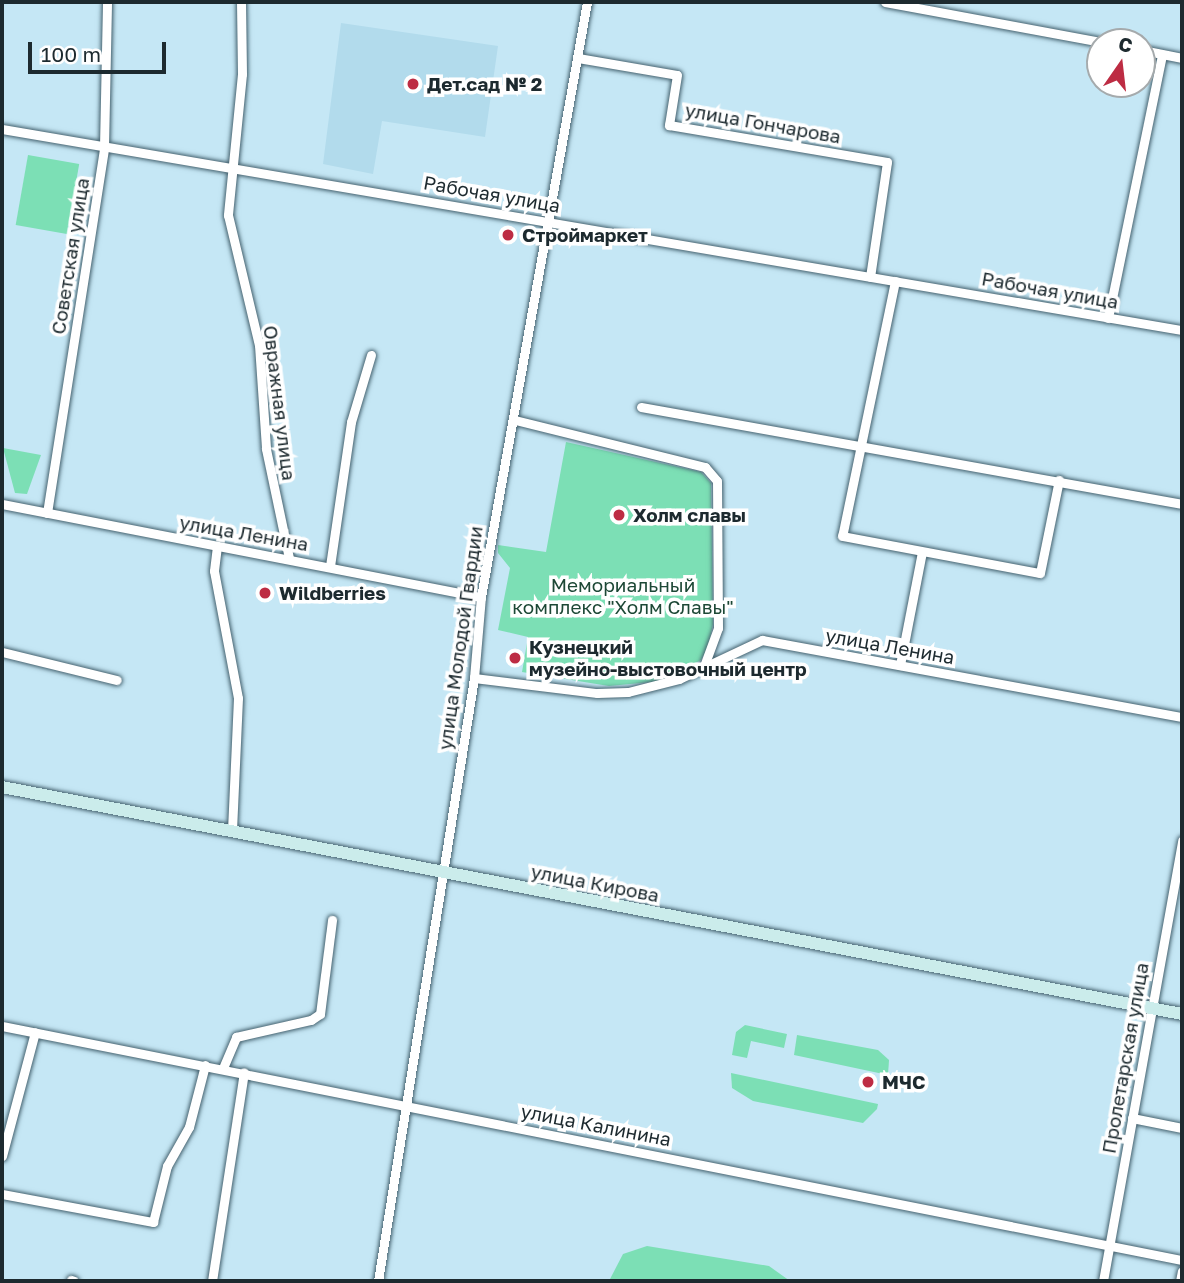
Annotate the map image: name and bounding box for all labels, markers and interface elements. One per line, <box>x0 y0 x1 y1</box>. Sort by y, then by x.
scale bar <box>32 28 170 72</box>
north arrow <box>1086 28 1156 98</box>
text: С <box>1116 31 1135 57</box>
text: 100 m <box>41 41 101 67</box>
place label: Дет.сад № 2 <box>427 73 542 95</box>
marker: Дет.сад № 2 <box>405 76 421 92</box>
street label: улица Гончарова <box>683 98 843 148</box>
street label: Рабочая улица <box>422 171 562 217</box>
street label: Советская улица <box>46 176 94 336</box>
place label: Строймаркет <box>522 224 648 246</box>
marker: Строймаркет <box>500 227 516 243</box>
street label: Рабочая улица <box>980 267 1120 313</box>
street label: Овражная улица <box>259 324 301 482</box>
place label: Холм славы <box>633 504 746 526</box>
marker: Холм славы <box>611 507 627 523</box>
street label: улица Ленина <box>178 510 310 556</box>
street label: улица Молодой Гвардии <box>433 525 487 751</box>
park label: Мемориальный комплекс "Холм Славы" <box>512 574 734 618</box>
place label: Wildberries <box>279 582 386 604</box>
marker: Wildberries <box>257 585 273 601</box>
street label: улица Ленина <box>824 623 956 669</box>
place label: Кузнецкий музейно-выстовочный центр <box>529 636 807 680</box>
marker: Кузнецкий музейно-выстовочный центр <box>507 650 523 666</box>
street label: улица Кирова <box>529 859 661 907</box>
street label: Пролетарская улица <box>1097 961 1153 1155</box>
place label: МЧС <box>882 1071 925 1093</box>
marker: МЧС <box>860 1074 876 1090</box>
street label: улица Калинина <box>519 1099 673 1151</box>

